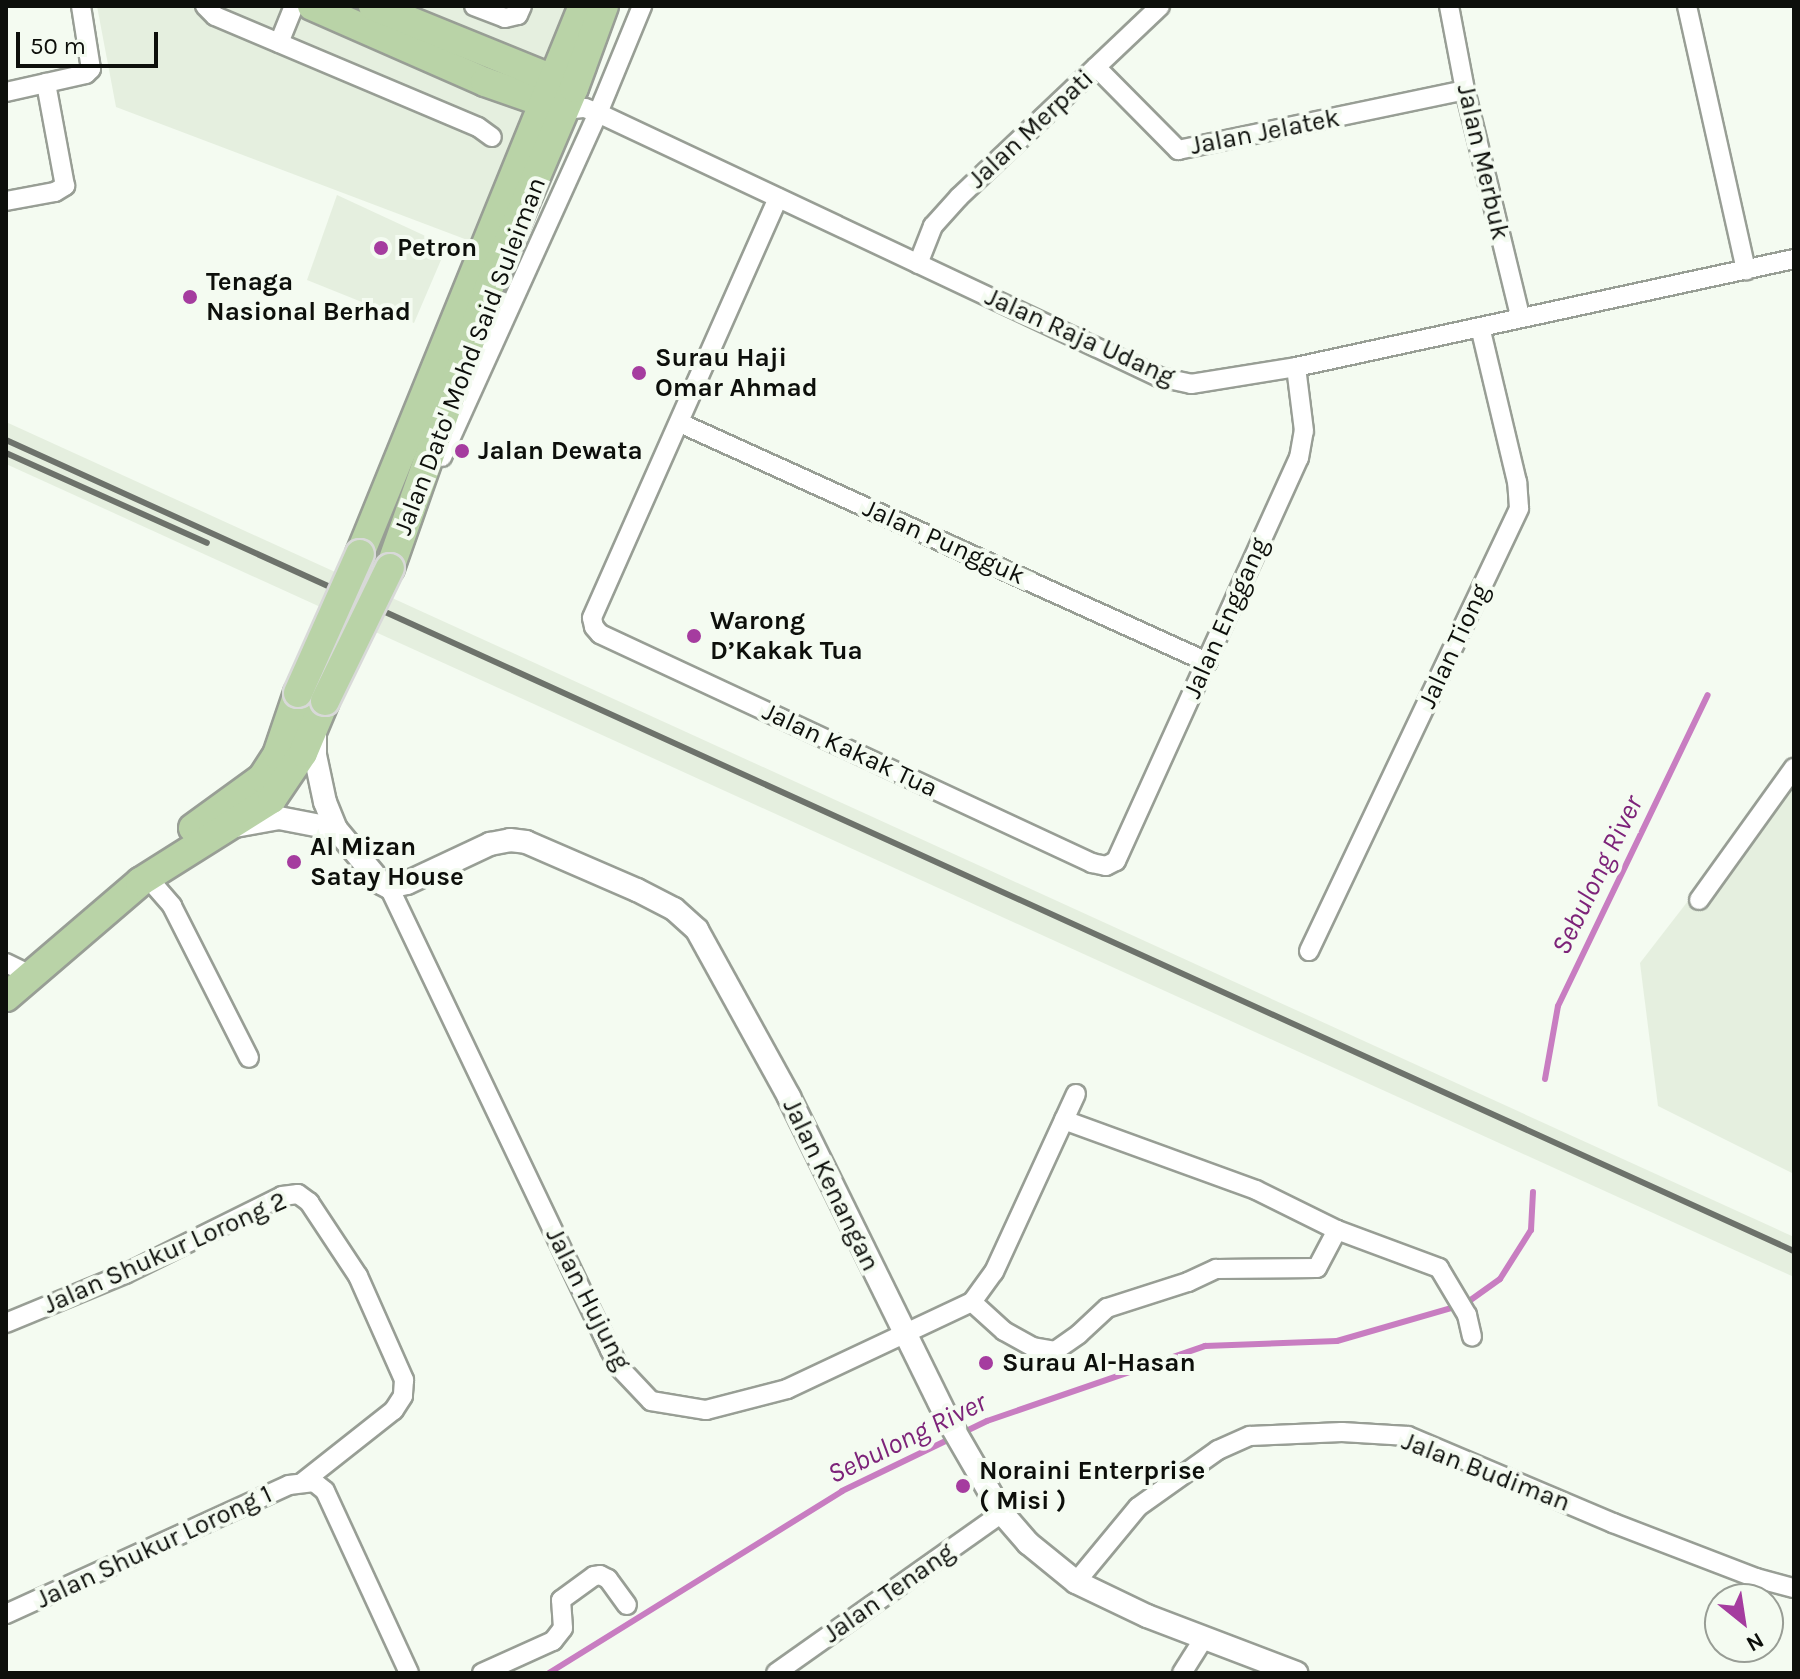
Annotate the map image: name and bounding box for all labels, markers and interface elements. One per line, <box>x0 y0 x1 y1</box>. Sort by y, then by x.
scale bar <box>20 16 162 66</box>
text: 50 m <box>30 32 86 60</box>
street label: Jalan Merpati <box>962 63 1100 195</box>
street label: Jalan Merbuk <box>1450 81 1516 243</box>
street label: Jalan Jelatek <box>1188 102 1342 162</box>
street label: Jalan Dato' Mohd Said Suleiman <box>387 173 553 539</box>
place label: Petron <box>397 232 477 264</box>
marker: Petron <box>372 239 390 257</box>
place label: Tenaga Nasional Berhad <box>206 266 411 328</box>
street label: Jalan Raja Udang <box>980 281 1180 393</box>
marker: Tenaga Nasional Berhad <box>181 288 199 306</box>
place label: Surau Haji Omar Ahmad <box>655 342 818 404</box>
marker: Surau Haji Omar Ahmad <box>630 364 648 382</box>
place label: Jalan Dewata <box>478 435 643 467</box>
marker: Jalan Dewata <box>453 442 471 460</box>
street label: Jalan Pungguk <box>858 492 1030 592</box>
street label: Jalan Enggang <box>1177 533 1275 703</box>
street label: Jalan Tiong <box>1412 579 1496 713</box>
place label: Warong D’Kakak Tua <box>710 605 863 666</box>
marker: Warong D’Kakak Tua <box>685 627 703 645</box>
street label: Jalan Kakak Tua <box>758 696 942 804</box>
water label: Sebulong River <box>1544 790 1650 960</box>
place label: Al Mizan Satay House <box>310 831 464 892</box>
marker: Al Mizan Satay House <box>285 853 303 871</box>
street label: Jalan Kenangan <box>776 1094 886 1276</box>
street label: Jalan Shukur Lorong 2 <box>39 1185 291 1321</box>
street label: Jalan Hujung <box>539 1223 637 1375</box>
place label: Surau Al-Hasan <box>1002 1347 1196 1379</box>
marker: Surau Al-Hasan <box>977 1354 995 1372</box>
water label: Sebulong River <box>822 1385 992 1491</box>
street label: Jalan Budiman <box>1397 1426 1575 1518</box>
place label: Noraini Enterprise ( Misi ) <box>979 1455 1205 1516</box>
marker: Noraini Enterprise ( Misi ) <box>954 1477 972 1495</box>
street label: Jalan Shukur Lorong 1 <box>31 1479 277 1615</box>
street label: Jalan Tenang <box>817 1536 961 1650</box>
north arrow <box>1704 1583 1784 1663</box>
text: N <box>1742 1627 1768 1657</box>

